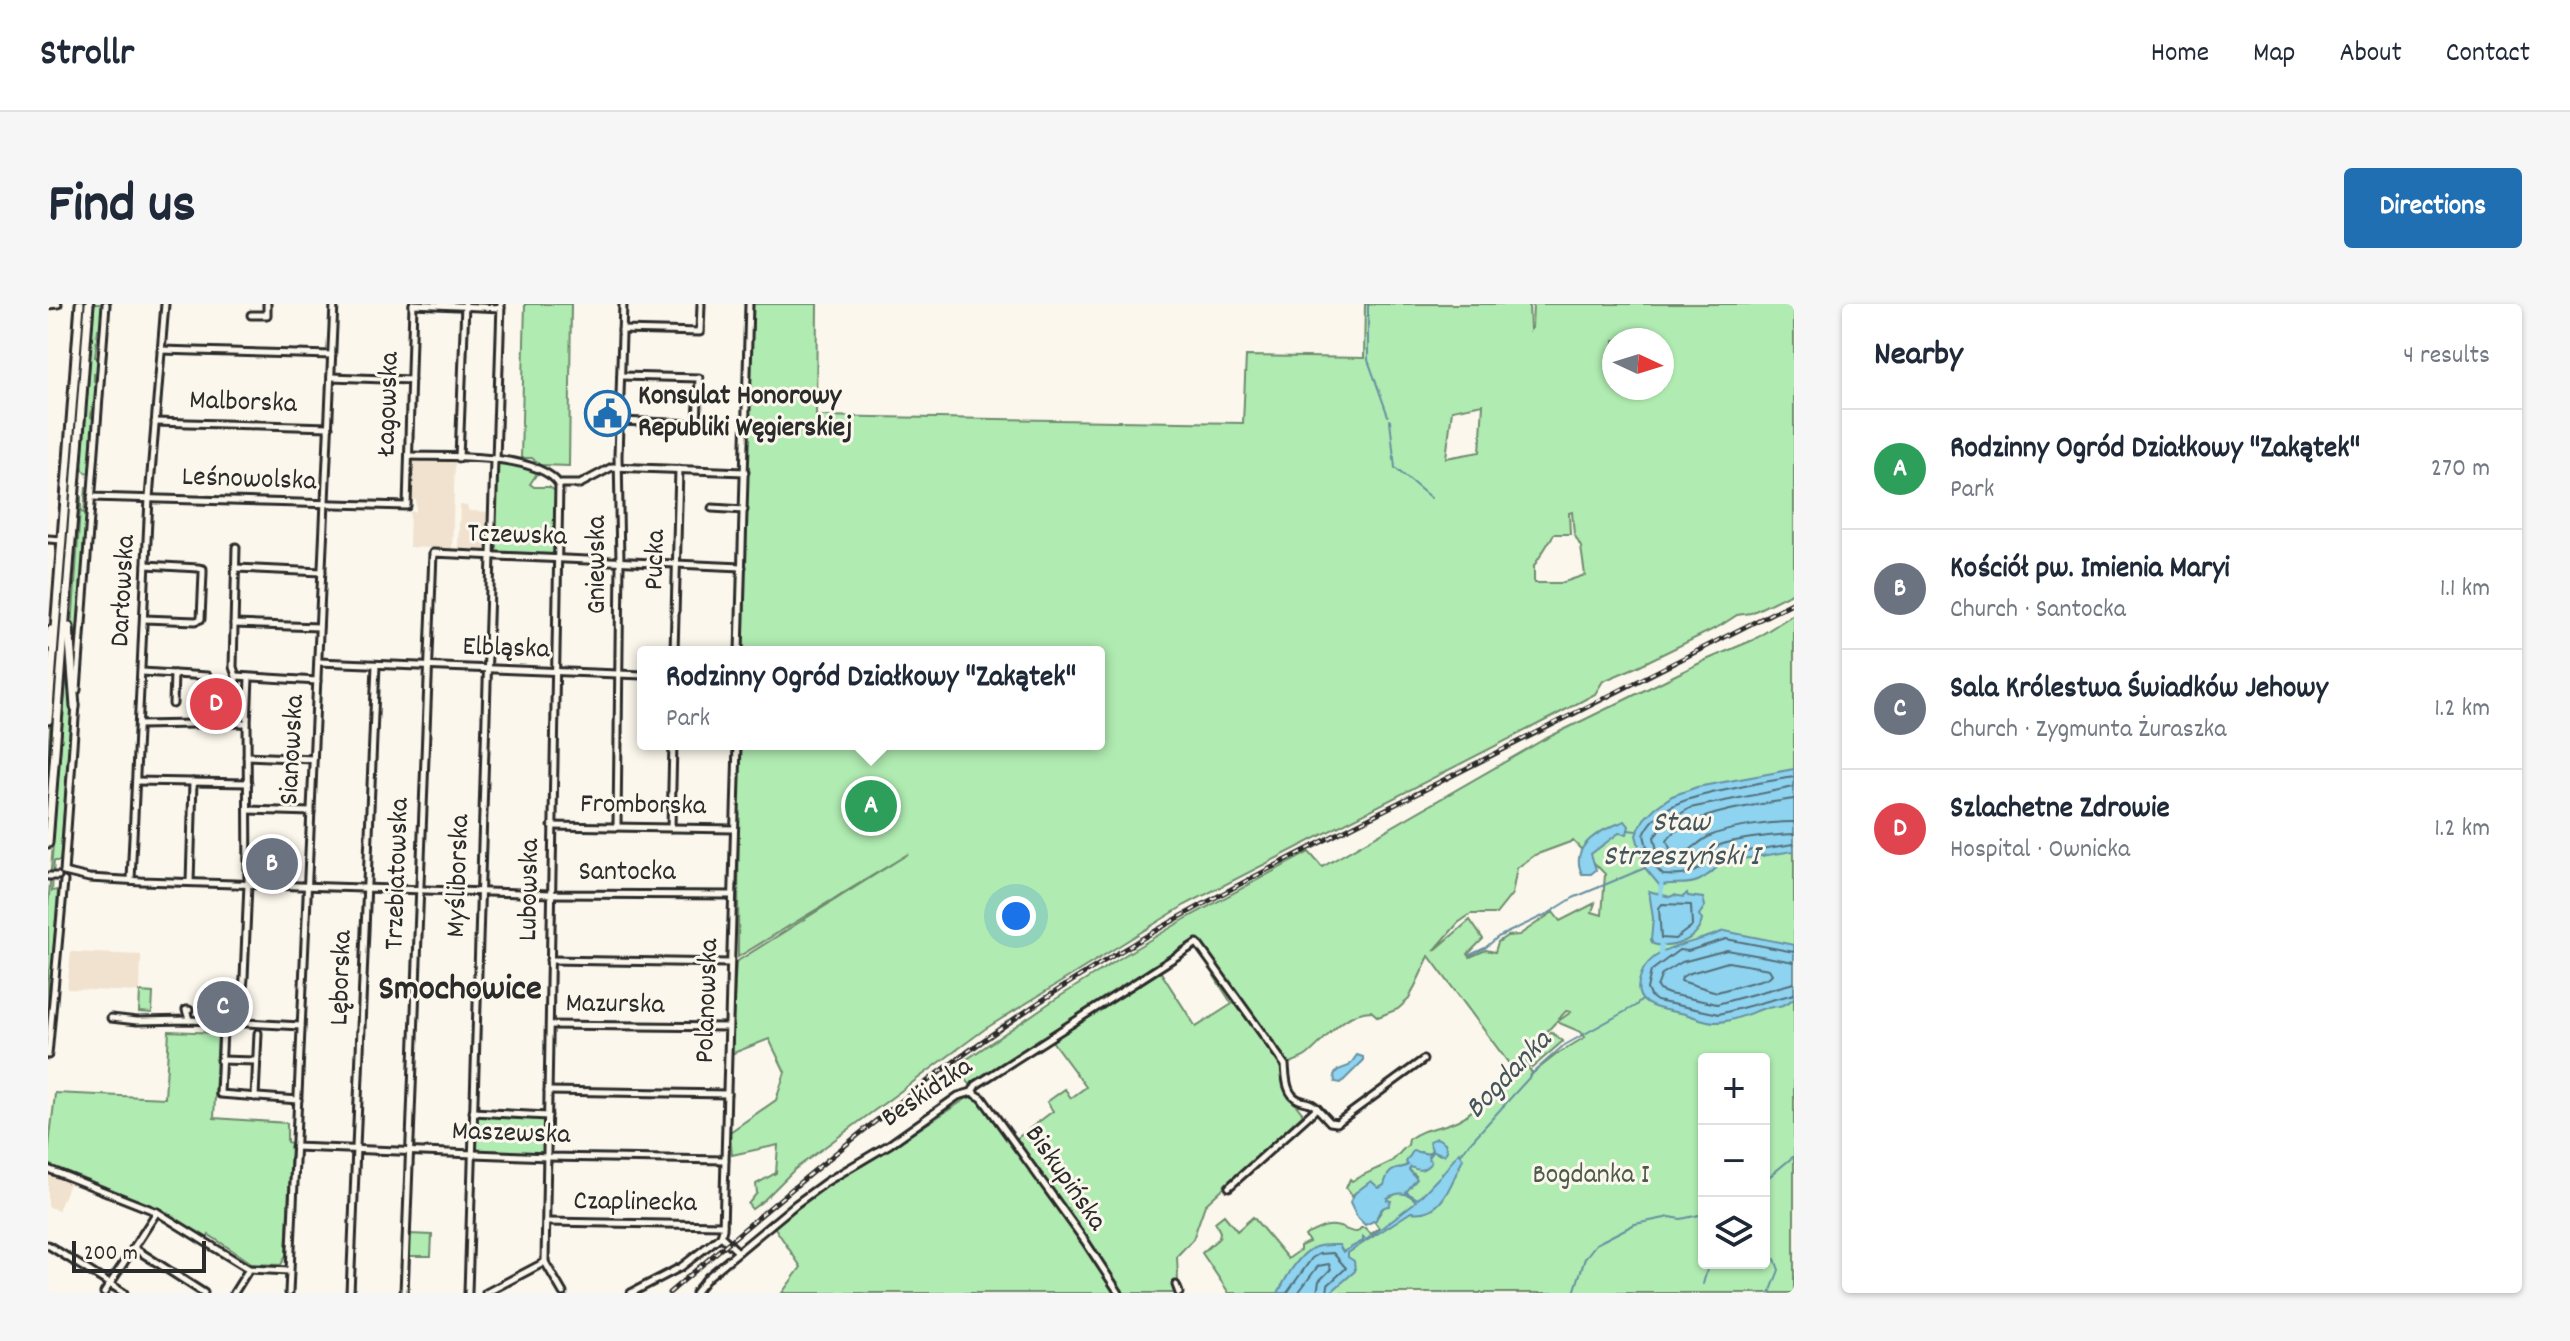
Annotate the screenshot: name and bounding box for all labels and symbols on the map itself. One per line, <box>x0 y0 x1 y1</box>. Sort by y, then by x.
north arrow <box>1602 328 1674 400</box>
street label: Łagowska <box>368 350 412 458</box>
place label: Konsulat Honorowy Republiki Węgierskiej <box>638 378 852 450</box>
street label: Malborska <box>189 382 298 426</box>
public building icon: Konsulat Honorowy Republiki Węgierskiej <box>583 390 631 438</box>
street label: Leśnowolska <box>181 459 318 503</box>
street label: Tczewska <box>466 515 568 559</box>
street label: Gniewska <box>579 515 619 614</box>
street label: Pucka <box>636 528 678 591</box>
street label: Darłowska <box>102 533 148 648</box>
street label: Elbląska <box>462 628 551 672</box>
pin: D <box>190 674 242 734</box>
street label: Sianowska <box>271 693 317 806</box>
pin: A <box>845 776 897 836</box>
street label: Fromborska <box>580 786 707 828</box>
street label: Trzebiatowska <box>376 796 422 951</box>
water label: Staw Strzeszyński I <box>1603 803 1763 880</box>
street label: Myśliborska <box>438 813 482 938</box>
pin: B <box>246 834 298 894</box>
street label: Lubowska <box>510 838 552 942</box>
street label: Santocka <box>578 854 676 894</box>
your location <box>996 896 1036 936</box>
street label: Lęborska <box>321 929 365 1026</box>
street label: Polanowska <box>687 937 731 1064</box>
district label: Smochowice <box>378 965 542 1017</box>
pin: C <box>197 977 249 1037</box>
street label: Mazurska <box>565 985 666 1027</box>
water label: Bogdanka <box>1457 1020 1565 1130</box>
street label: Beskidzka <box>874 1048 982 1139</box>
street label: Maszewska <box>451 1113 572 1157</box>
street label: Biskupińska <box>1013 1118 1116 1241</box>
park label: Bogdanka I <box>1533 1157 1650 1197</box>
street label: Czaplinecka <box>573 1183 698 1225</box>
scale bar <box>72 1237 206 1273</box>

